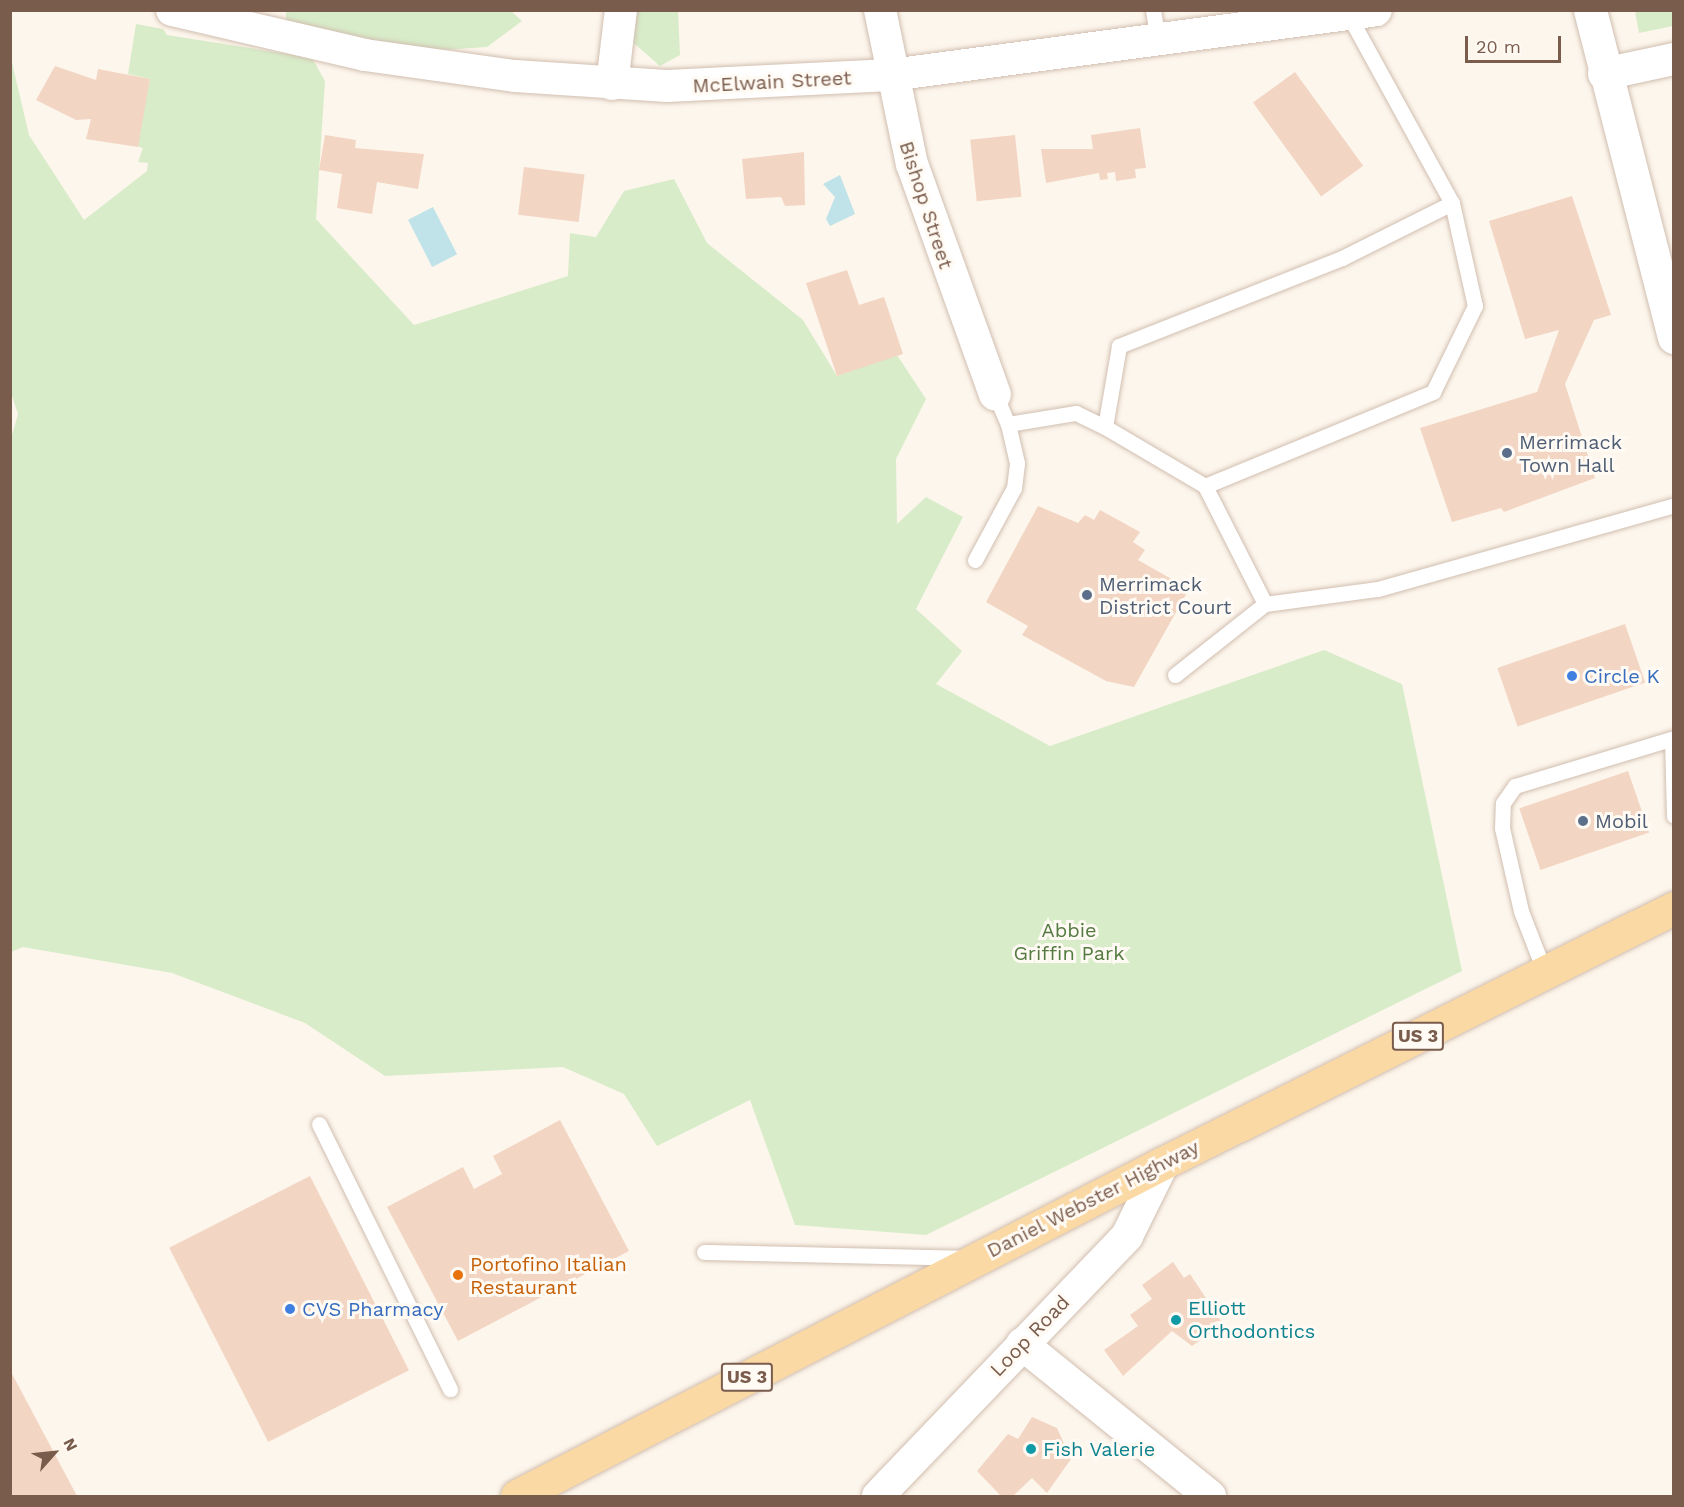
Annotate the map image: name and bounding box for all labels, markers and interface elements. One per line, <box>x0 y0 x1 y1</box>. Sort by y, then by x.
scale bar <box>1468 24 1564 62</box>
text: 20 m <box>1476 36 1521 57</box>
street label: McElwain Street <box>692 66 852 98</box>
street label: Bishop Street <box>894 138 958 272</box>
place label: Merrimack Town Hall <box>1519 430 1622 477</box>
marker: Merrimack Town Hall <box>1500 446 1514 460</box>
place label: Merrimack District Court <box>1099 572 1231 619</box>
marker: Merrimack District Court <box>1080 588 1094 602</box>
place label: Circle K <box>1584 664 1660 688</box>
marker: Circle K <box>1565 669 1579 683</box>
place label: Mobil <box>1595 809 1648 833</box>
marker: Mobil <box>1576 814 1590 828</box>
park label: Abbie Griffin Park <box>1013 919 1125 966</box>
road number: US 3 <box>1391 1021 1445 1051</box>
street label: Daniel Webster Highway <box>982 1135 1204 1263</box>
place label: Portofino Italian Restaurant <box>470 1252 627 1299</box>
marker: Portofino Italian Restaurant <box>451 1268 465 1282</box>
street label: Loop Road <box>985 1290 1075 1382</box>
place label: Elliott Orthodontics <box>1188 1296 1315 1343</box>
place label: CVS Pharmacy <box>302 1297 444 1321</box>
marker: CVS Pharmacy <box>283 1302 297 1316</box>
marker: Elliott Orthodontics <box>1169 1313 1183 1327</box>
road number: US 3 <box>720 1362 774 1392</box>
north arrow <box>24 1423 84 1483</box>
text: N <box>59 1435 82 1454</box>
place label: Fish Valerie <box>1043 1437 1156 1461</box>
marker: Fish Valerie <box>1024 1442 1038 1456</box>

